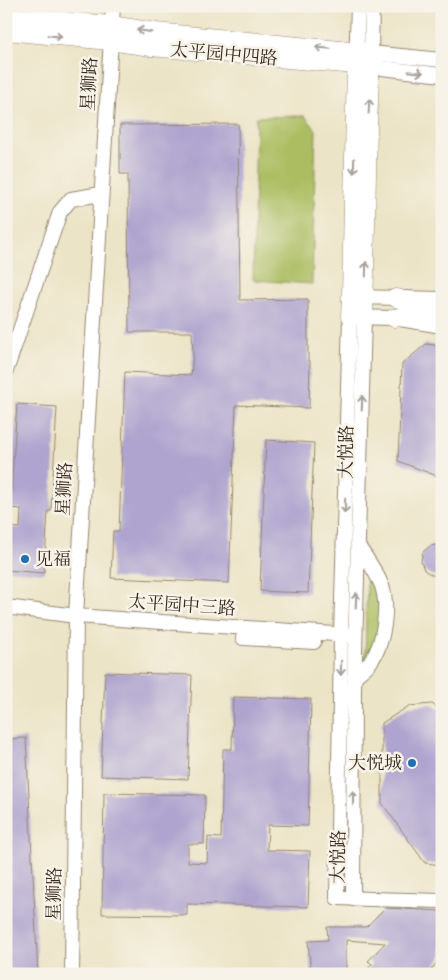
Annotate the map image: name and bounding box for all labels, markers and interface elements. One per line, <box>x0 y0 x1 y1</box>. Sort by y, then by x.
one-way arrow <box>136 25 152 35</box>
one-way arrow <box>46 31 62 41</box>
street label: 太平园中四路 <box>169 37 279 71</box>
one-way arrow <box>315 44 331 53</box>
street label: 星狮路 <box>76 56 102 112</box>
one-way arrow <box>408 67 424 77</box>
one-way arrow <box>365 99 374 115</box>
one-way arrow <box>349 158 359 174</box>
one-way arrow <box>361 261 371 278</box>
one-way arrow <box>357 395 367 412</box>
street label: 大悦路 <box>334 425 358 479</box>
street label: 星狮路 <box>51 461 77 517</box>
one-way arrow <box>340 497 350 513</box>
place label: 见福 <box>35 547 71 571</box>
marker: 见福 <box>19 553 31 565</box>
street label: 太平园中三路 <box>127 589 237 621</box>
one-way arrow <box>351 593 361 609</box>
one-way arrow <box>336 660 346 676</box>
place label: 大悦城 <box>348 751 402 775</box>
marker: 大悦城 <box>406 757 418 769</box>
one-way arrow <box>348 790 358 806</box>
street label: 大悦路 <box>326 830 350 884</box>
street label: 星狮路 <box>42 867 66 921</box>

